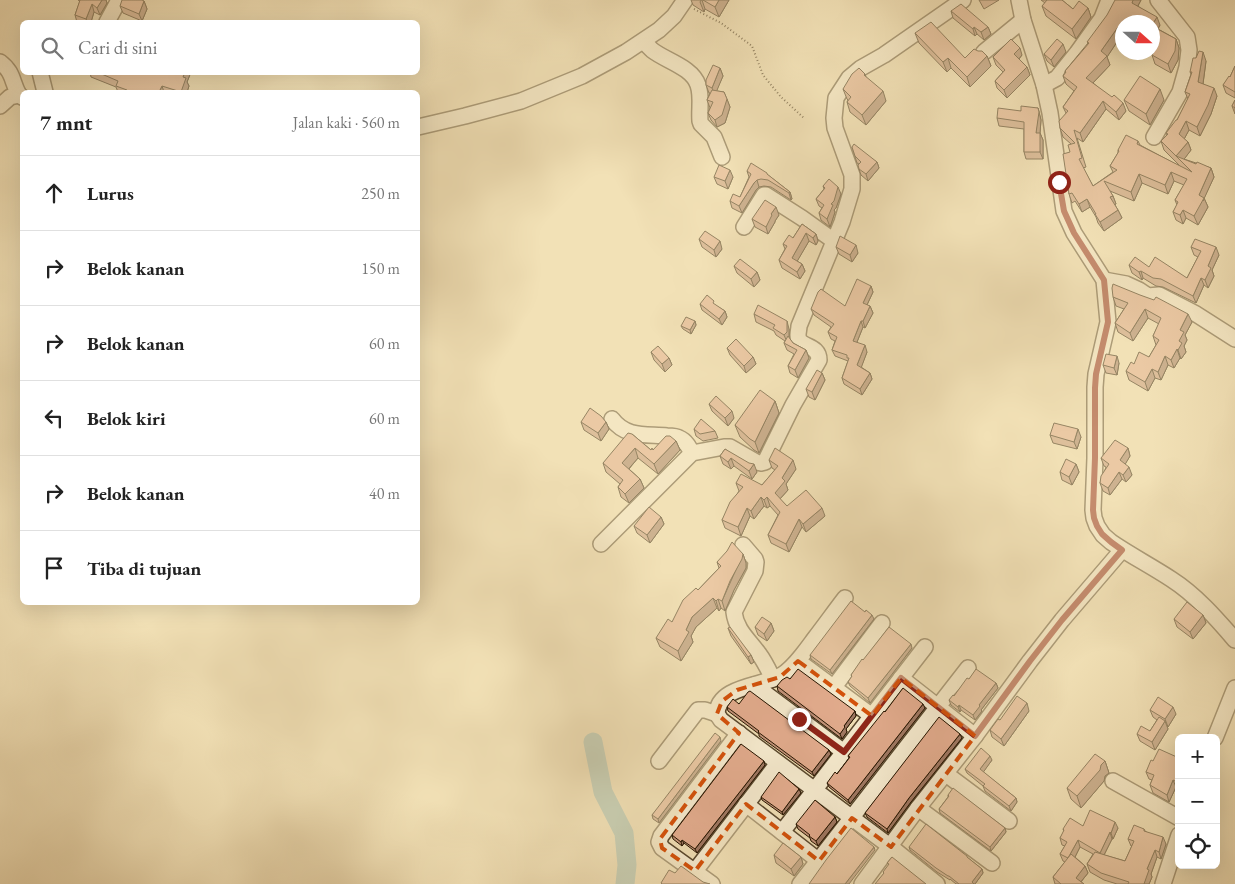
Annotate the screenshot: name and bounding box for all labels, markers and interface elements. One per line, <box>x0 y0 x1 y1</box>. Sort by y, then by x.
north arrow <box>1115 15 1160 60</box>
search box <box>20 20 420 75</box>
icon: search <box>38 34 66 62</box>
text: Cari di sini <box>78 35 157 60</box>
text: 7 mnt <box>40 109 92 136</box>
text: Jalan kaki · 560 m <box>293 112 400 133</box>
route start <box>1048 171 1071 194</box>
icon: ahead <box>40 179 68 207</box>
text: Lurus <box>87 181 134 206</box>
text: 250 m <box>361 183 400 204</box>
icon: right <box>40 254 68 282</box>
text: Belok kanan <box>87 256 185 281</box>
text: 150 m <box>361 258 400 279</box>
icon: right <box>40 329 68 357</box>
text: Belok kanan <box>87 331 185 356</box>
text: 60 m <box>369 333 400 354</box>
icon: left <box>40 404 68 432</box>
text: Belok kiri <box>87 406 166 431</box>
text: 60 m <box>369 408 400 429</box>
icon: right <box>40 479 68 507</box>
text: Belok kanan <box>87 481 185 506</box>
text: 40 m <box>369 483 400 504</box>
icon: arrive <box>40 554 68 582</box>
text: Tiba di tujuan <box>87 556 201 581</box>
route end <box>788 708 811 731</box>
map controls <box>1175 734 1220 869</box>
button: + <box>1175 734 1220 779</box>
button: − <box>1175 779 1220 824</box>
button: locate <box>1175 824 1220 869</box>

